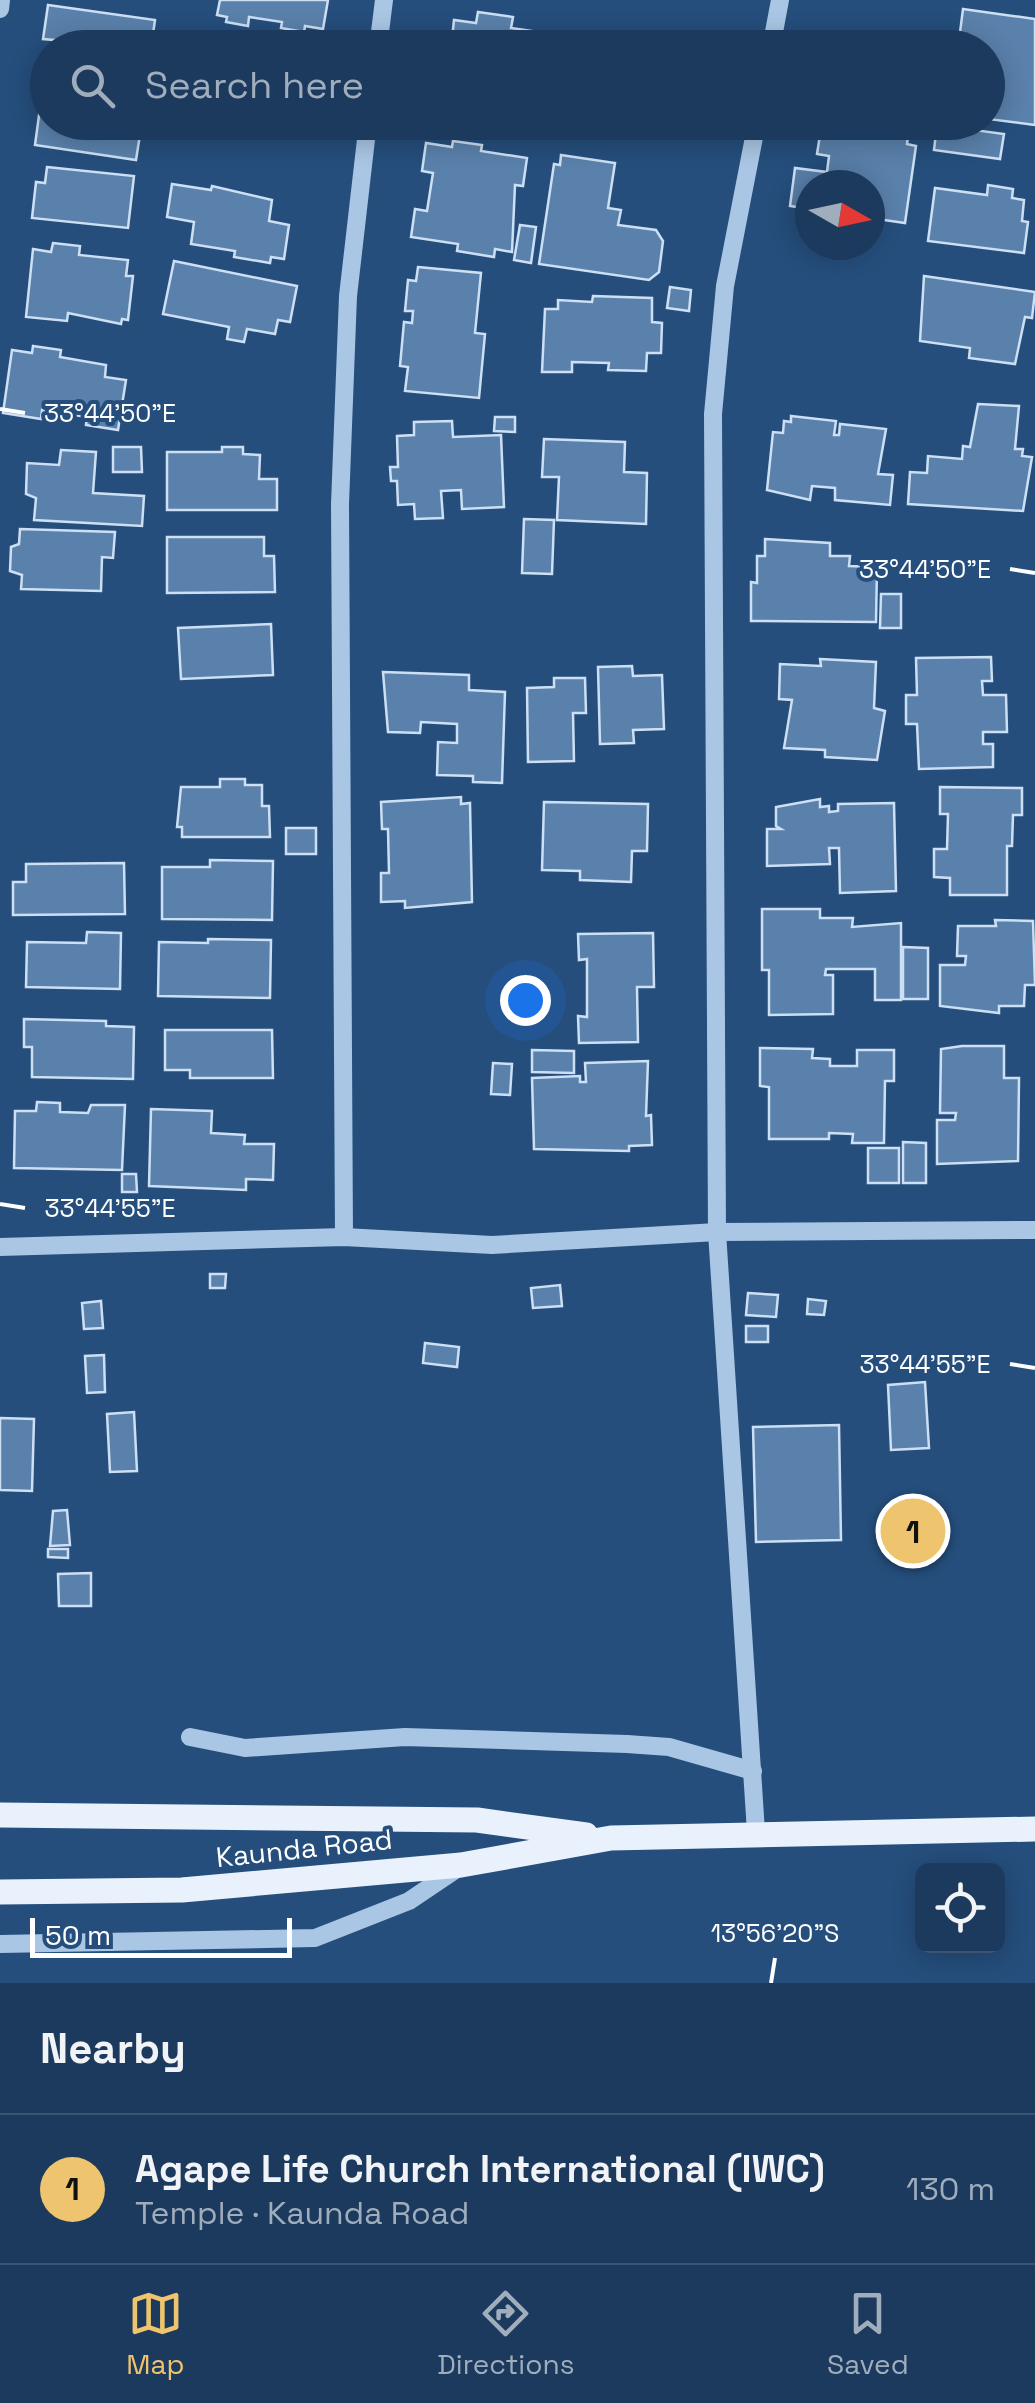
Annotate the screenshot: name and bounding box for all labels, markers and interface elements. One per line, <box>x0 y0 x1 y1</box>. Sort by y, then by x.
search box <box>30 30 1005 140</box>
icon: search <box>65 58 120 113</box>
text: Search here <box>145 61 364 109</box>
north arrow <box>795 170 885 260</box>
text: 33°44'50"E <box>44 397 176 429</box>
text: 33°44'50"E <box>859 553 991 585</box>
your location <box>500 975 551 1026</box>
text: 33°44'55"E <box>44 1192 176 1224</box>
text: 33°44'55"E <box>859 1348 991 1380</box>
pin: 1 <box>880 1494 946 1568</box>
street label: Kaunda Road <box>214 1821 394 1875</box>
map controls <box>915 1863 1005 1953</box>
button: locate <box>915 1863 1005 1953</box>
scale bar <box>30 1913 292 1958</box>
text: 50 m <box>45 1917 111 1953</box>
text: 13°56'20"S <box>711 1917 839 1949</box>
text: Nearby <box>40 2022 186 2075</box>
text: Agape Life Church International (IWC) <box>135 2145 825 2193</box>
text: 1 <box>65 2169 80 2209</box>
text: 130 m <box>906 2169 995 2209</box>
text: Temple · Kaunda Road <box>135 2193 469 2233</box>
tab: Map <box>126 2286 185 2382</box>
tab: Directions <box>437 2286 574 2382</box>
tab: Saved <box>827 2286 909 2382</box>

